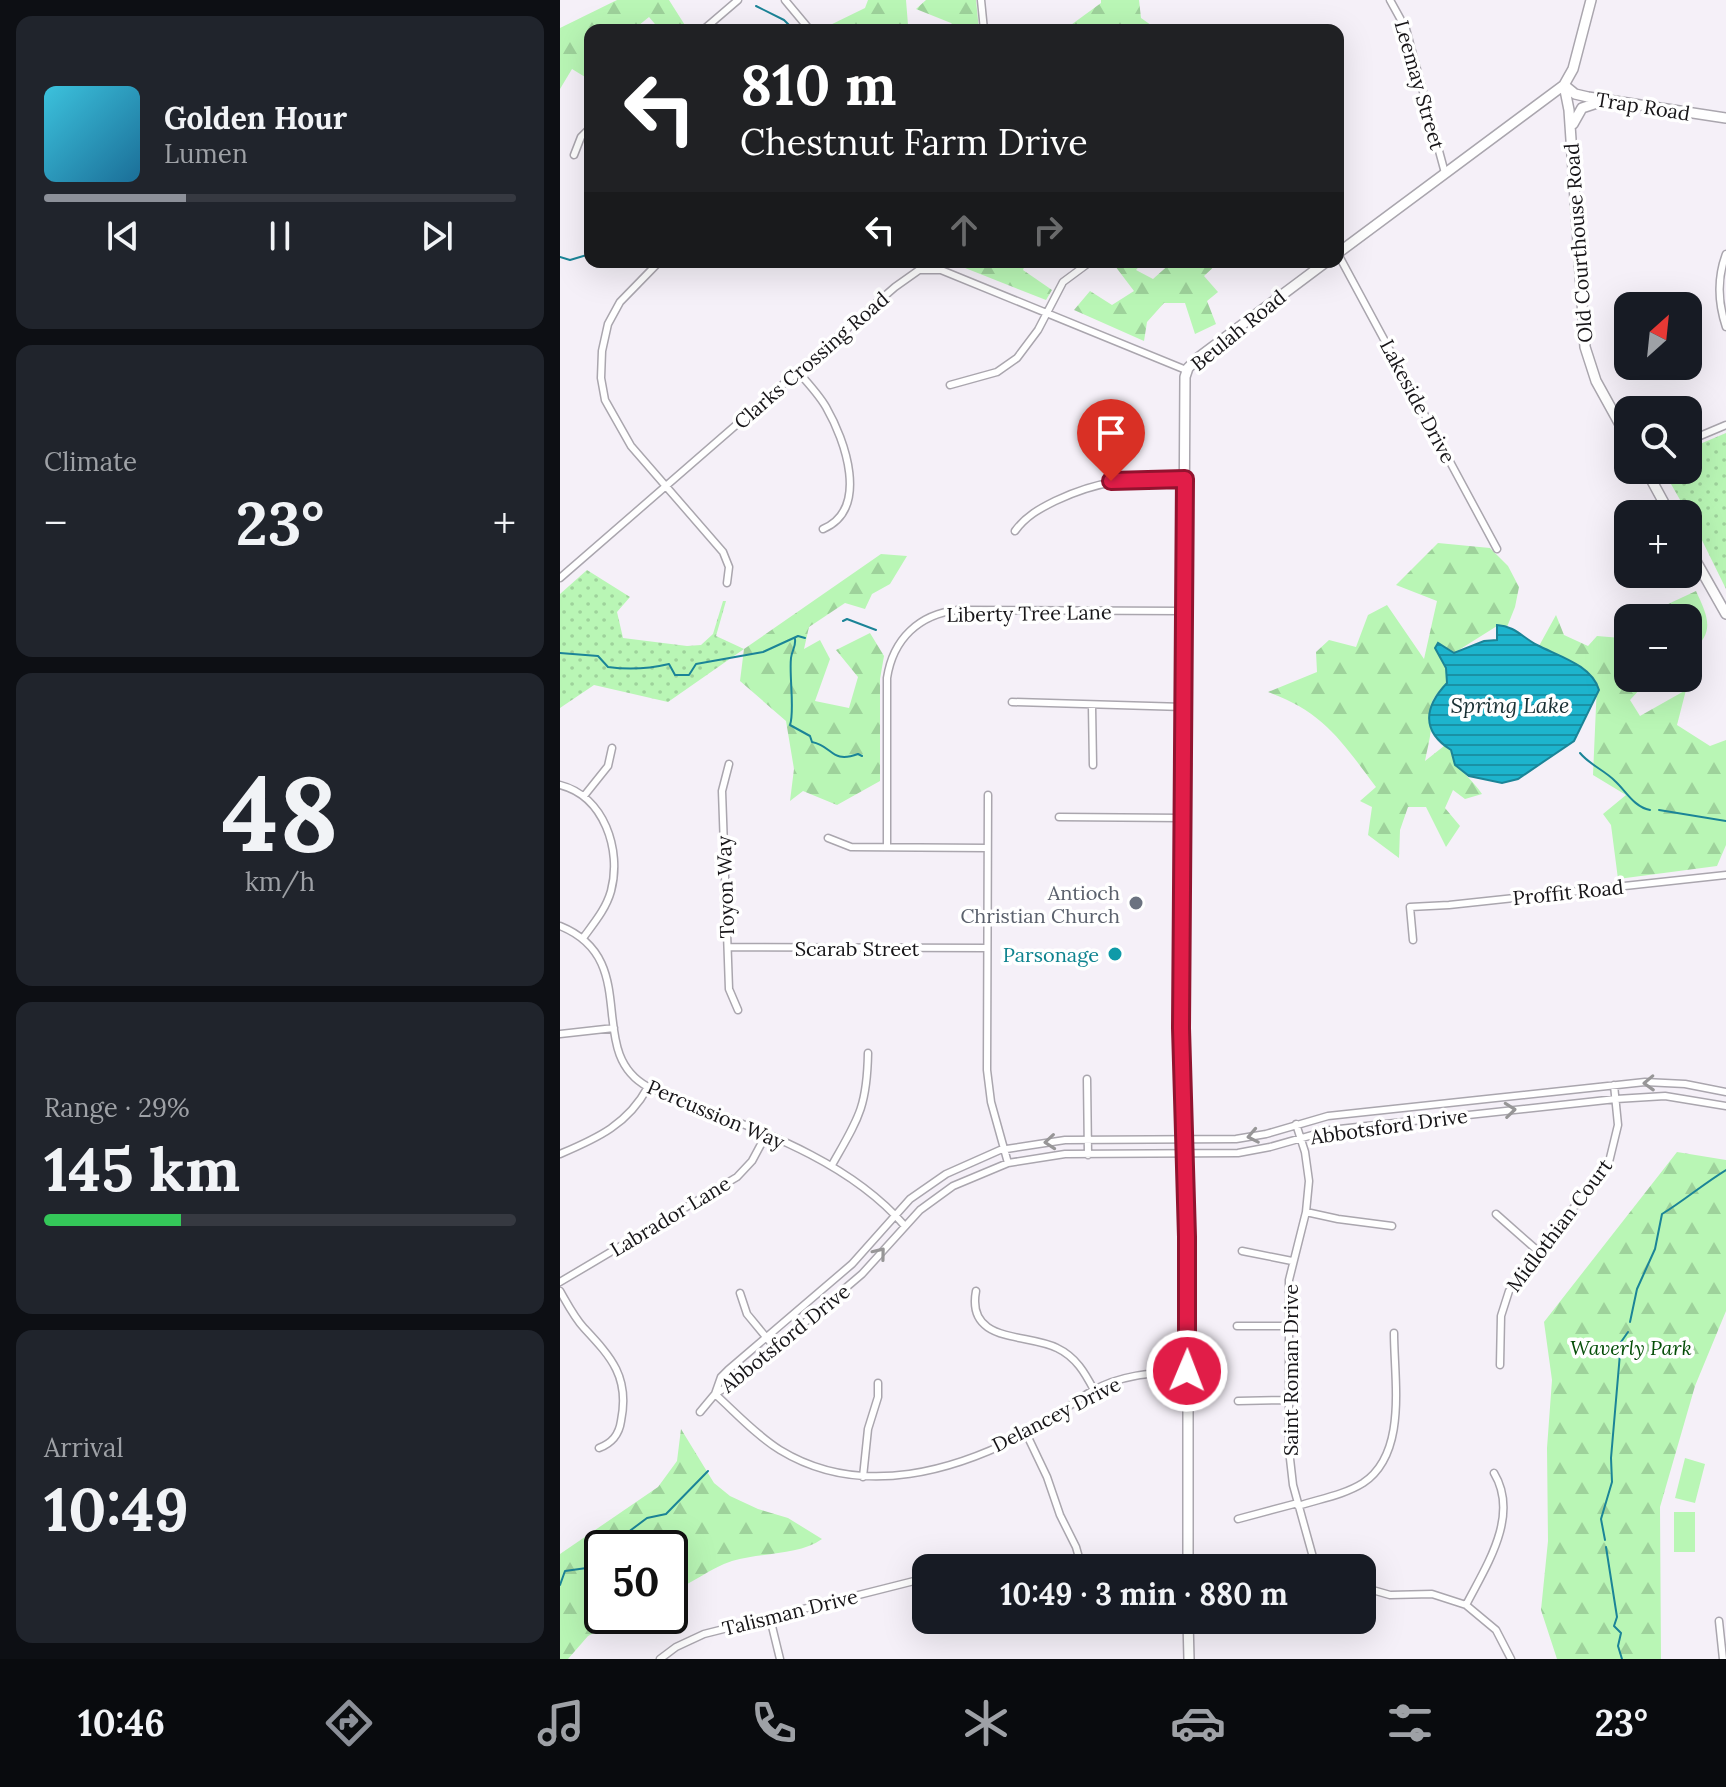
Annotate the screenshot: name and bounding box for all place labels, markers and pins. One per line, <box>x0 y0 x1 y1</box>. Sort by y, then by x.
pin <box>1077 399 1145 481</box>
place label: Antioch Christian Church <box>960 880 1120 928</box>
marker: Antioch Christian Church <box>1127 894 1145 912</box>
place label: Parsonage <box>1003 942 1099 967</box>
marker: Parsonage <box>1106 945 1124 963</box>

